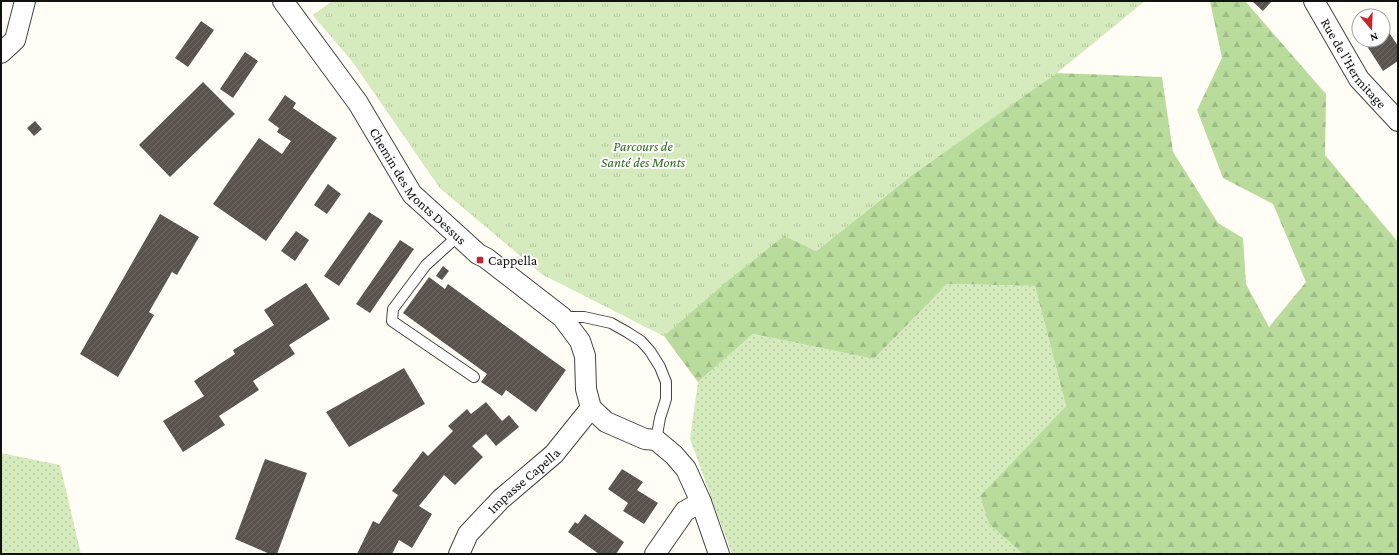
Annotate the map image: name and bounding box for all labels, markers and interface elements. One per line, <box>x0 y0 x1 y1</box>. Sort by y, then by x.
north arrow <box>1351 8 1391 48</box>
street label: Rue de l'Hermitage <box>1318 15 1390 112</box>
text: N <box>1368 31 1380 45</box>
street label: Chemin des Monts Dessus <box>366 125 470 248</box>
park label: Parcours de Santé des Monts <box>601 138 686 170</box>
place label: Cappella <box>488 252 538 268</box>
marker: Cappella <box>475 255 485 265</box>
street label: Impasse Capella <box>484 445 564 517</box>

